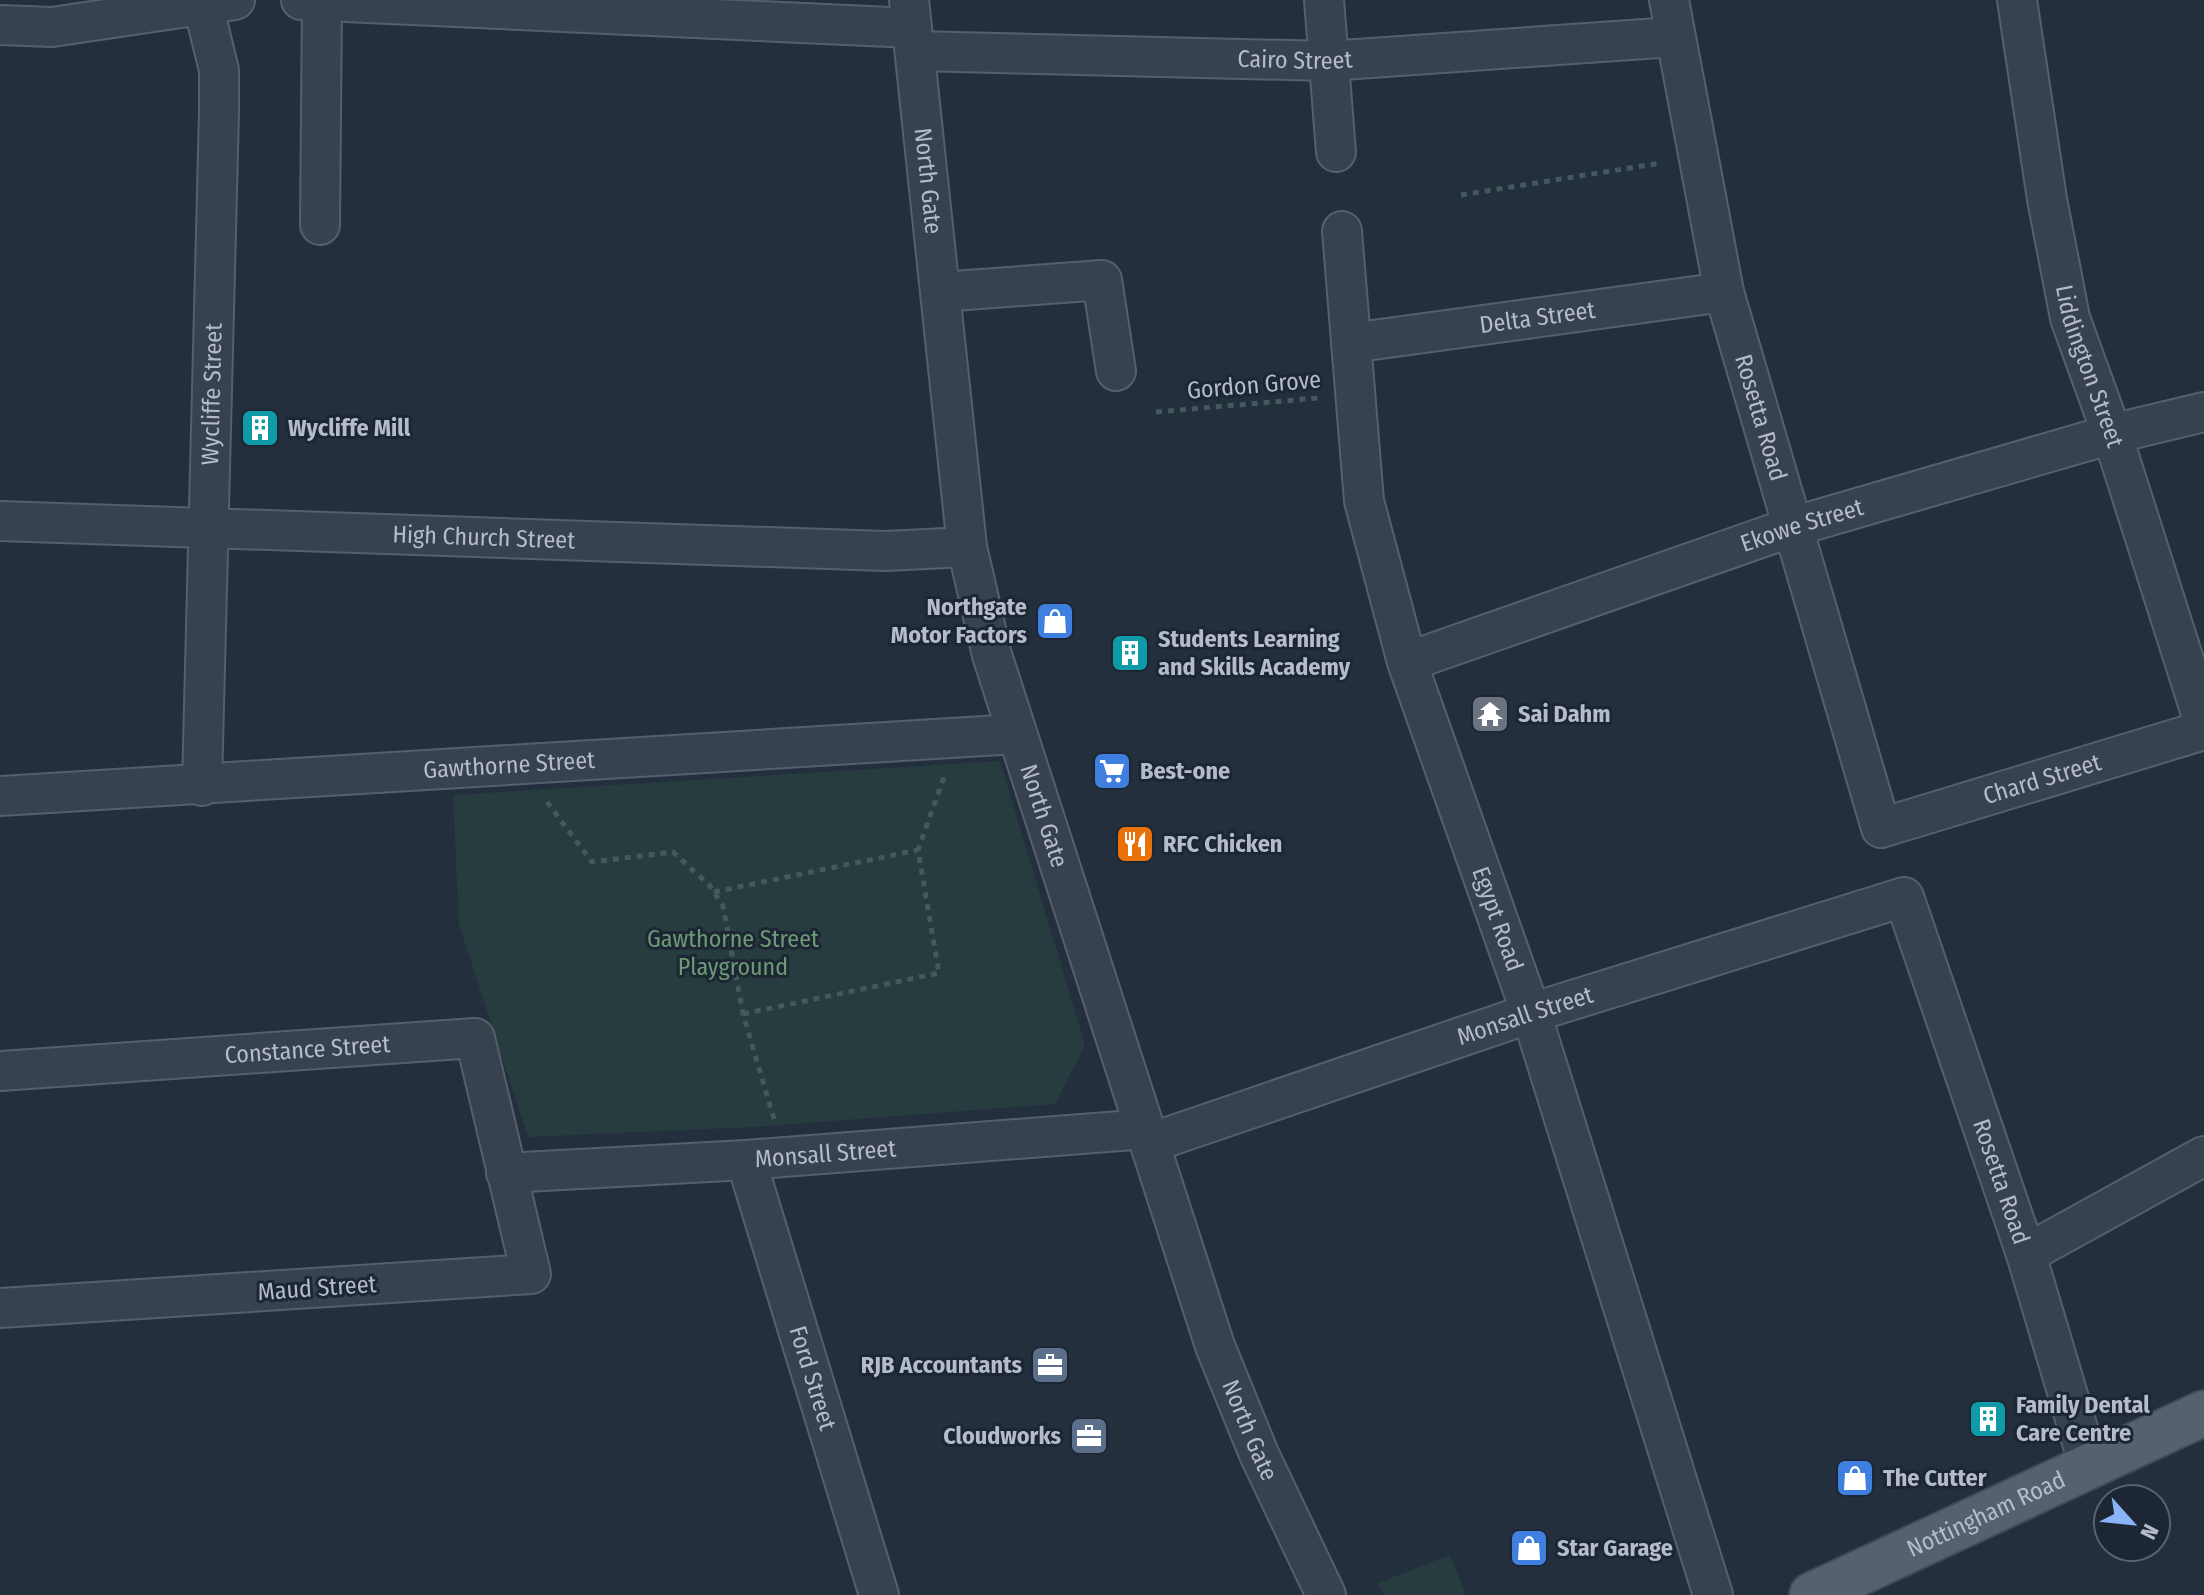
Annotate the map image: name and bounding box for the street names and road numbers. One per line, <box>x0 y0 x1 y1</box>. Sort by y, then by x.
street label: Cairo Street <box>1237 45 1353 75</box>
street label: North Gate <box>909 126 948 235</box>
street label: Liddington Street <box>2050 283 2129 451</box>
street label: Delta Street <box>1478 296 1597 339</box>
street label: Wycliffe Street <box>196 322 228 466</box>
street label: Rosetta Road <box>1729 351 1793 484</box>
street label: Gordon Grove <box>1186 365 1322 405</box>
street label: Ekowe Street <box>1737 493 1867 558</box>
street label: High Church Street <box>392 520 576 554</box>
street label: Gawthorne Street <box>422 746 596 784</box>
street label: Chard Street <box>1980 748 2105 810</box>
street label: North Gate <box>1014 761 1074 871</box>
street label: Egypt Road <box>1466 863 1529 975</box>
street label: Monsall Street <box>1453 981 1597 1051</box>
street label: Constance Street <box>224 1030 391 1069</box>
street label: Rosetta Road <box>1967 1116 2036 1248</box>
street label: Monsall Street <box>754 1134 897 1173</box>
street label: Maud Street <box>257 1270 377 1306</box>
street label: Ford Street <box>784 1322 842 1434</box>
street label: North Gate <box>1216 1376 1284 1485</box>
street label: Nottingham Road <box>1903 1465 2070 1563</box>

